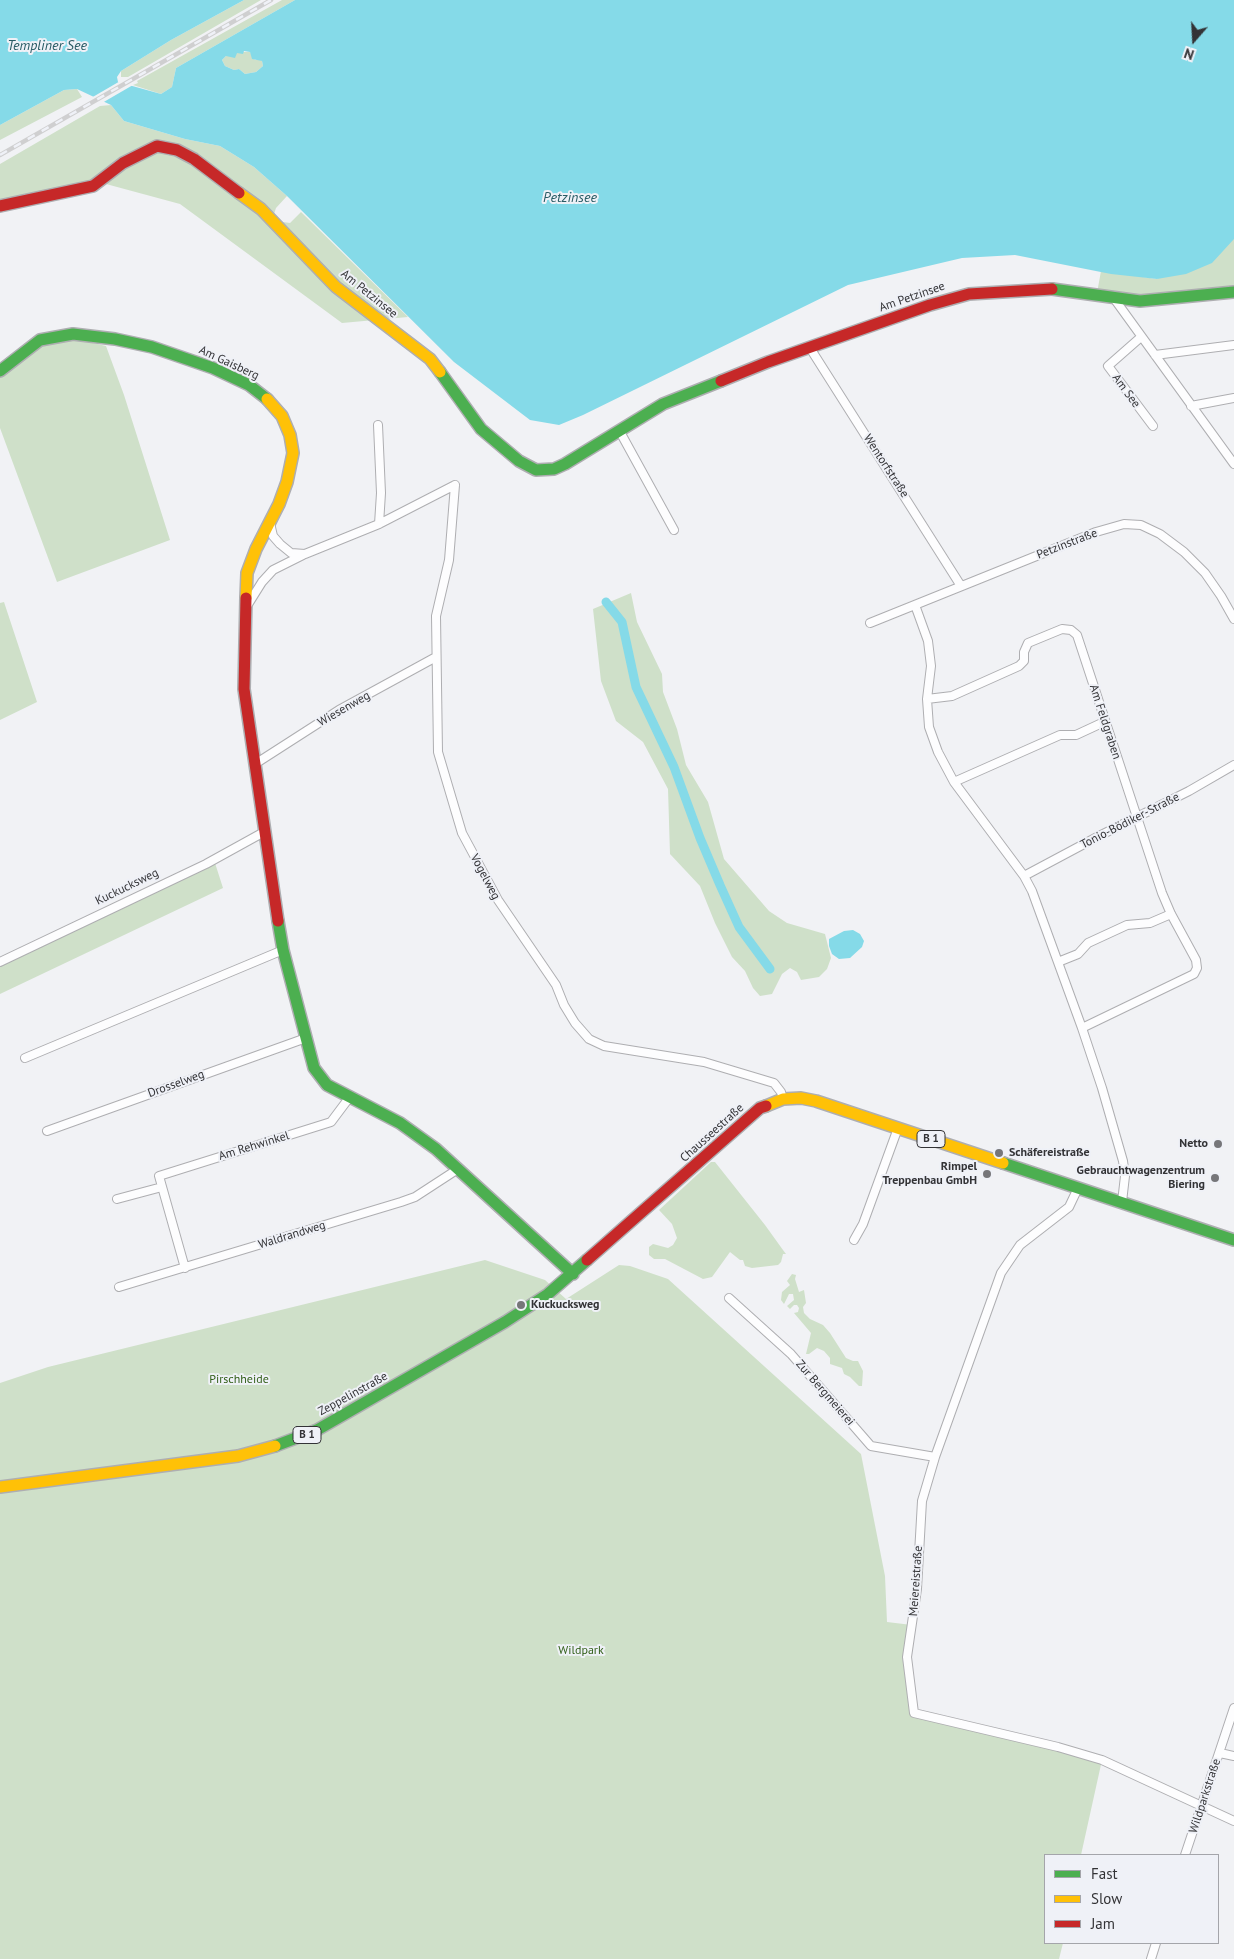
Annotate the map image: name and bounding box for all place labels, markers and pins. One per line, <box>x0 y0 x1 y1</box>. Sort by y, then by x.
place label: Netto <box>1179 1137 1208 1151</box>
marker: Netto <box>1212 1138 1224 1150</box>
place label: Schäfereistraße <box>1009 1146 1090 1160</box>
marker: Schäfereistraße <box>993 1147 1005 1159</box>
place label: Rimpel Treppenbau GmbH <box>882 1160 977 1188</box>
place label: Gebrauchtwagenzentrum Biering <box>1077 1164 1205 1192</box>
marker: Rimpel Treppenbau GmbH <box>981 1168 993 1180</box>
marker: Gebrauchtwagenzentrum Biering <box>1209 1172 1221 1184</box>
place label: Kuckucksweg <box>531 1298 599 1312</box>
marker: Kuckucksweg <box>515 1299 527 1311</box>

